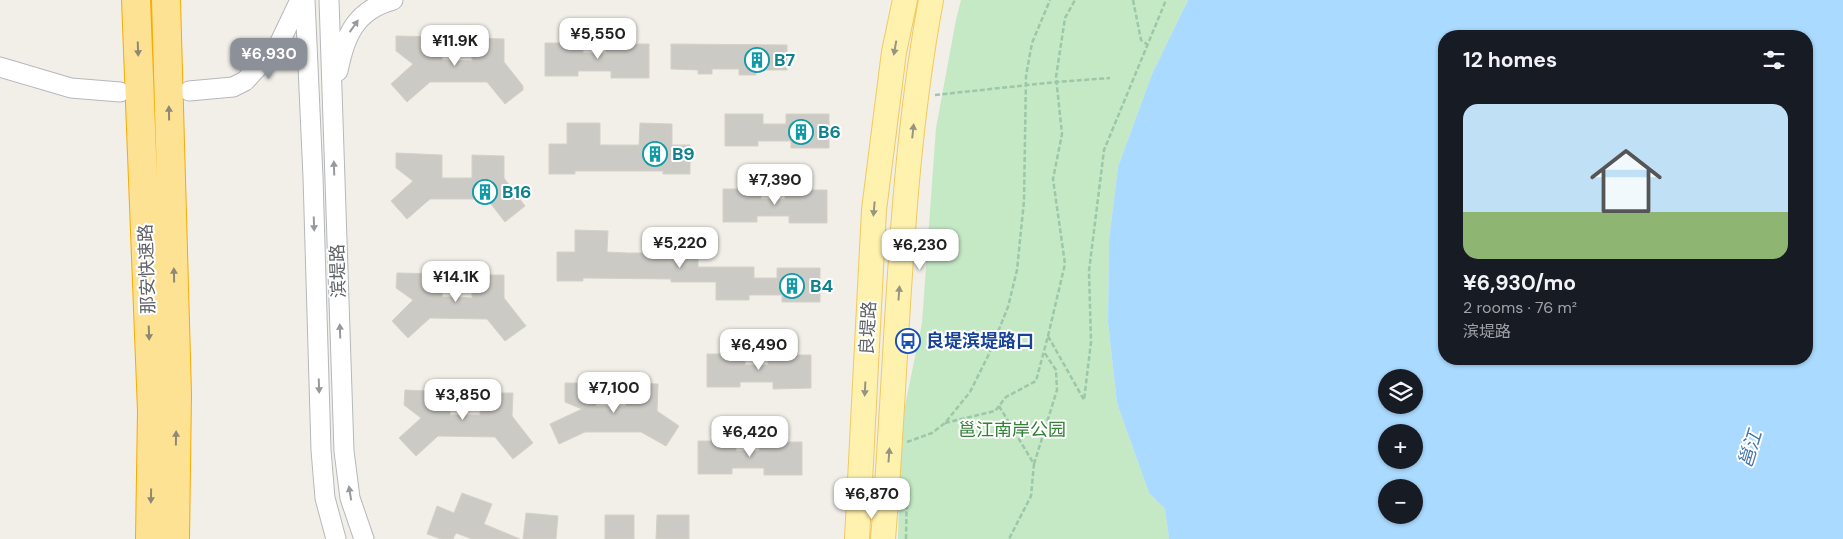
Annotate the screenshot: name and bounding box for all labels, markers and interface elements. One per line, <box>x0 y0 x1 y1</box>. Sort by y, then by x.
pin: ¥5,550 <box>557 18 639 60</box>
one-way arrow <box>349 19 359 33</box>
text: ¥5,550 <box>570 23 626 44</box>
pin: ¥11.9K <box>414 24 496 67</box>
text: ¥11.9K <box>432 30 478 51</box>
pin: ¥6,930 <box>228 38 310 80</box>
one-way arrow <box>891 40 899 56</box>
one-way arrow <box>134 41 142 57</box>
text: ¥6,930 <box>241 43 297 64</box>
text: 12 homes <box>1463 46 1557 74</box>
icon: filters <box>1760 46 1788 74</box>
building icon: B7 <box>744 47 770 73</box>
place label: B7 <box>774 48 795 72</box>
one-way arrow <box>165 105 173 121</box>
building icon: B6 <box>788 119 814 145</box>
place label: B6 <box>818 120 841 144</box>
one-way arrow <box>909 123 917 139</box>
icon: home <box>1581 136 1671 226</box>
building icon: B9 <box>642 141 668 167</box>
place label: B9 <box>672 142 695 166</box>
one-way arrow <box>330 160 338 176</box>
pin: ¥7,390 <box>734 164 816 206</box>
text: ¥7,390 <box>748 169 802 190</box>
building icon: B16 <box>472 179 498 205</box>
place label: B16 <box>502 180 531 204</box>
one-way arrow <box>870 201 878 217</box>
one-way arrow <box>311 216 319 232</box>
street label: 那安快速路 <box>133 224 161 314</box>
pin: ¥5,220 <box>639 226 721 269</box>
pin: ¥6,230 <box>879 228 961 271</box>
text: ¥5,220 <box>653 232 707 253</box>
text: ¥6,230 <box>893 234 947 255</box>
street label: 滨堤路 <box>325 244 351 298</box>
pin: ¥14.1K <box>415 260 497 303</box>
text: ¥14.1K <box>433 266 479 287</box>
one-way arrow <box>169 267 177 283</box>
text: ¥6,930/mo <box>1463 269 1576 297</box>
building icon: B4 <box>779 273 805 299</box>
place label: B4 <box>810 274 833 298</box>
one-way arrow <box>896 285 904 301</box>
text: 2 rooms · 76 m² <box>1463 297 1577 318</box>
street label: 良堤路 <box>855 300 881 356</box>
text: 滨堤路 <box>1463 321 1511 342</box>
one-way arrow <box>336 322 344 338</box>
one-way arrow <box>145 326 153 342</box>
pin: ¥6,490 <box>718 328 800 371</box>
bus stop icon: 良堤滨堤路口 <box>895 328 921 354</box>
place label: 良堤滨堤路口 <box>926 329 1034 353</box>
text: ¥6,490 <box>731 334 787 355</box>
map controls <box>1378 369 1423 524</box>
button: layers <box>1378 369 1423 414</box>
pin: ¥7,100 <box>573 372 655 414</box>
text: ¥7,100 <box>589 377 639 398</box>
one-way arrow <box>315 378 323 394</box>
pin: ¥3,850 <box>422 378 504 421</box>
one-way arrow <box>861 381 869 397</box>
text: ¥3,850 <box>435 384 491 405</box>
pin: ¥6,420 <box>709 416 791 458</box>
park label: 邕江南岸公园 <box>958 418 1066 442</box>
text: ¥6,420 <box>722 421 778 442</box>
button: + <box>1378 424 1423 469</box>
water label: 邕江 <box>1732 425 1768 471</box>
one-way arrow <box>172 430 180 446</box>
one-way arrow <box>886 447 894 463</box>
pin: ¥6,870 <box>831 478 913 520</box>
button: − <box>1378 479 1423 524</box>
text: ¥6,870 <box>845 483 899 504</box>
one-way arrow <box>345 484 353 500</box>
one-way arrow <box>147 488 155 504</box>

